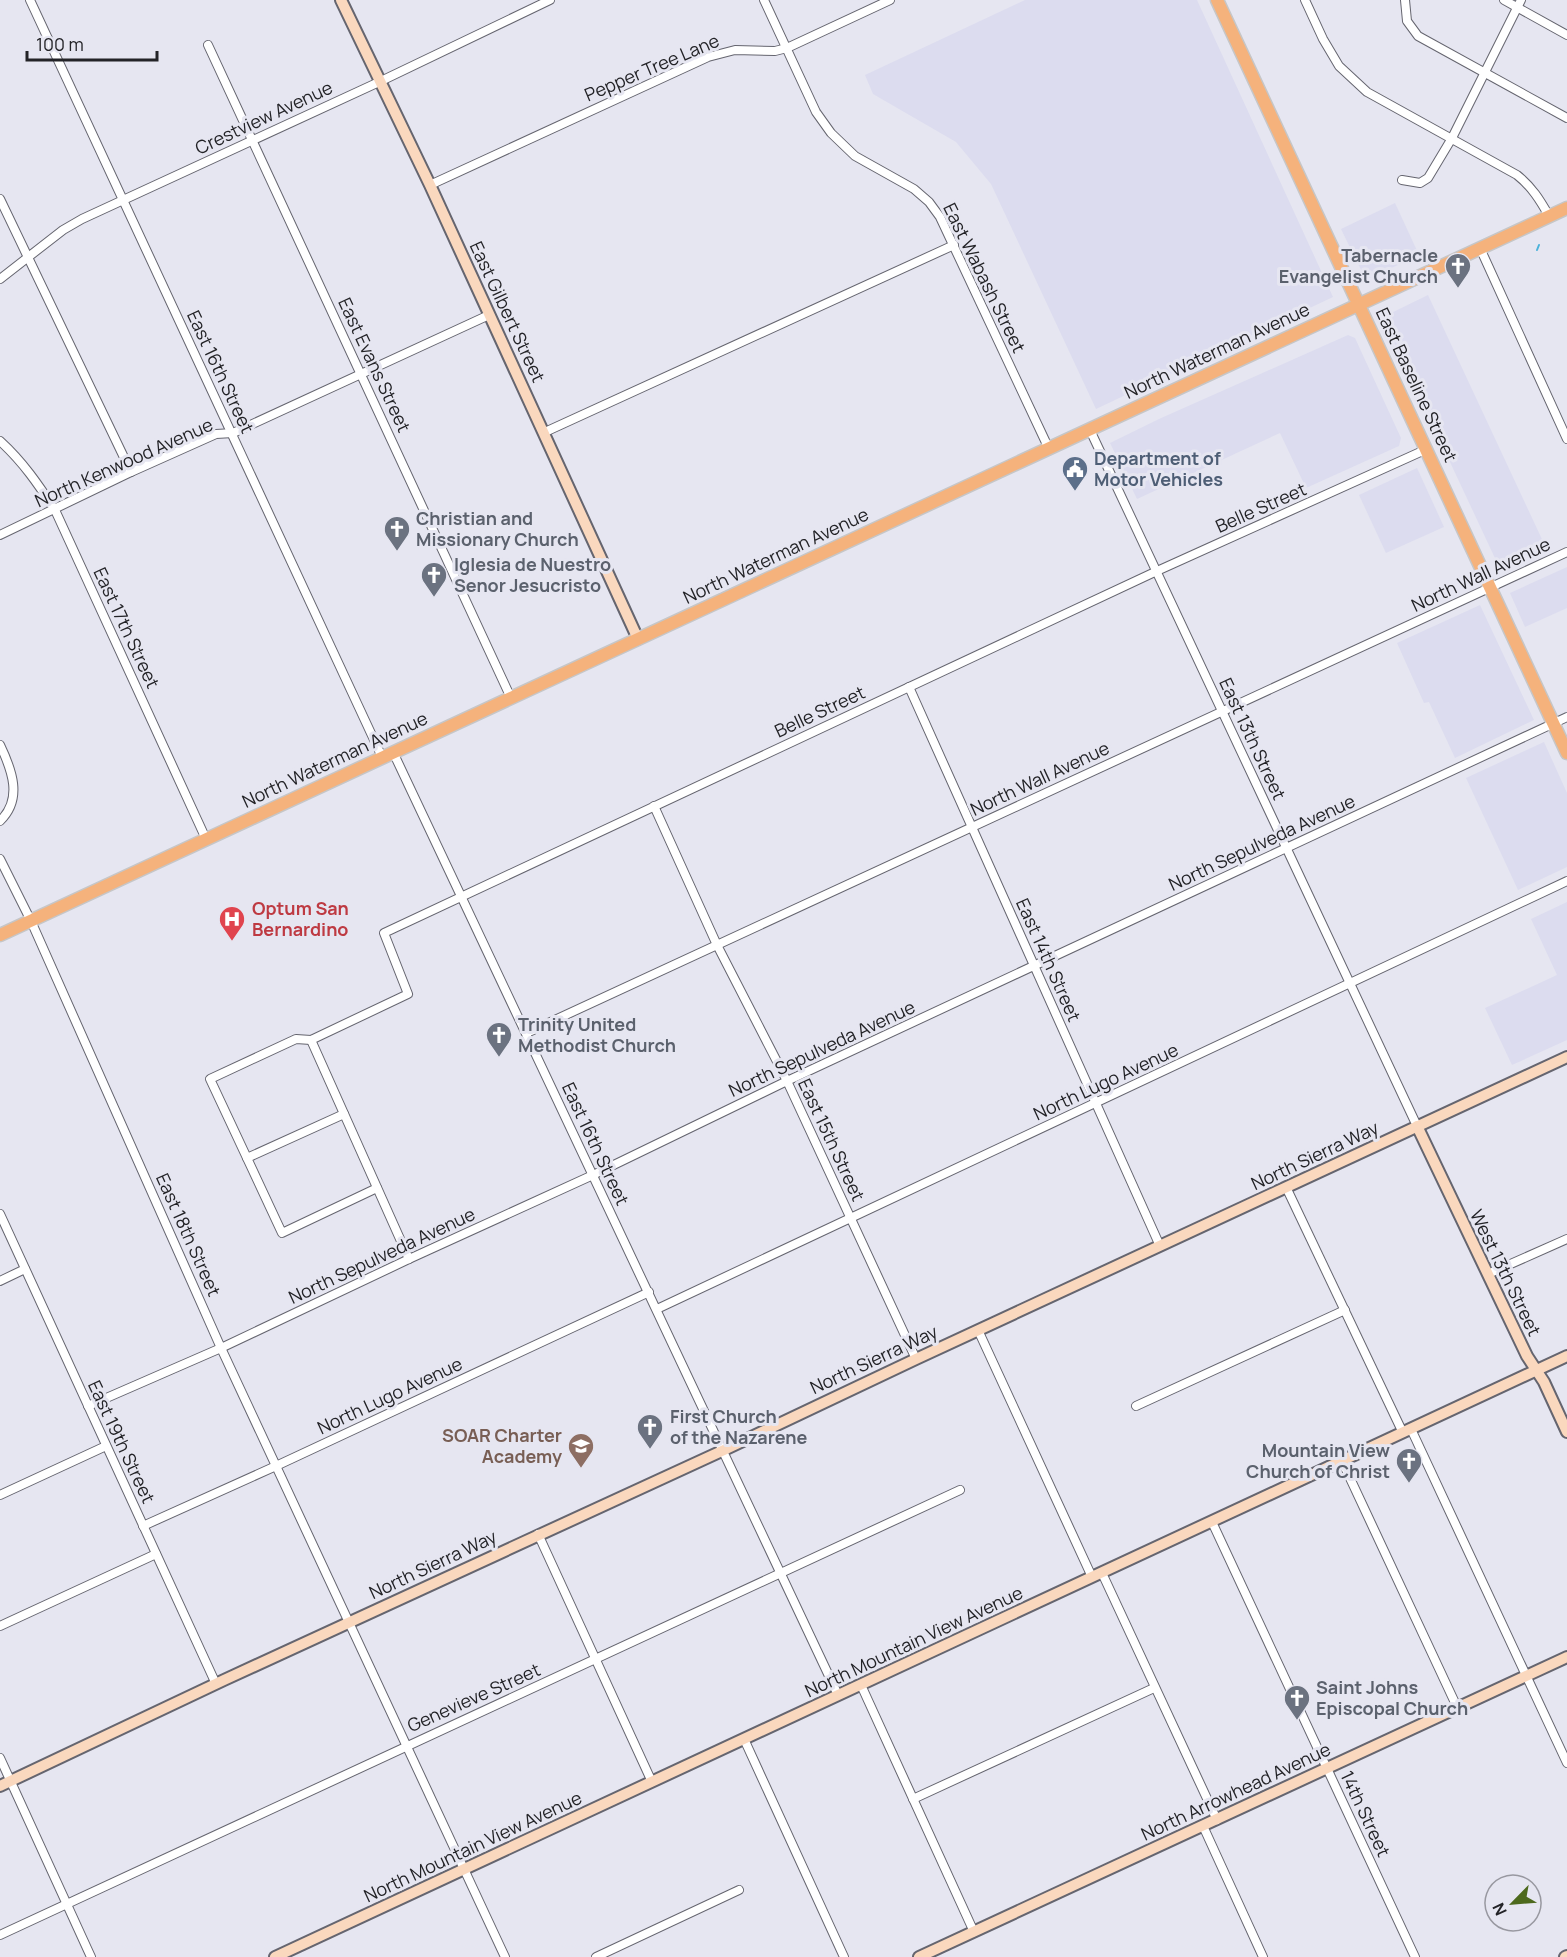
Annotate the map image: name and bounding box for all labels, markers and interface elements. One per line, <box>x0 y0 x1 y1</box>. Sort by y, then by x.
scale bar <box>27 24 158 62</box>
street label: Pepper Tree Lane <box>581 28 723 106</box>
text: 100 m <box>36 32 84 56</box>
street label: Crestview Avenue <box>191 75 336 159</box>
street label: East Wabash Street <box>938 199 1032 356</box>
street label: East Gilbert Street <box>465 237 551 386</box>
place label: Tabernacle Evangelist Church <box>1279 243 1438 288</box>
church icon: Tabernacle Evangelist Church <box>1443 251 1473 289</box>
street label: East Evans Street <box>333 293 417 436</box>
street label: North Waterman Avenue <box>1120 297 1313 404</box>
street label: East Baseline Street <box>1371 304 1463 466</box>
street label: East 16th Street <box>182 306 260 437</box>
street label: North Kenwood Avenue <box>31 412 216 512</box>
place label: Department of Motor Vehicles <box>1094 446 1223 491</box>
public building icon: Department of Motor Vehicles <box>1060 454 1090 492</box>
street label: Belle Street <box>1211 476 1310 538</box>
street label: North Waterman Avenue <box>679 502 872 609</box>
place label: Christian and Missionary Church <box>416 506 579 551</box>
church icon: Christian and Missionary Church <box>382 514 412 552</box>
street label: North Wall Avenue <box>1407 531 1554 617</box>
place label: Iglesia de Nuestro Senor Jesucristo <box>454 552 611 597</box>
church icon: Iglesia de Nuestro Senor Jesucristo <box>419 560 449 598</box>
street label: East 17th Street <box>88 563 165 692</box>
street label: East 13th Street <box>1214 674 1292 803</box>
street label: Belle Street <box>771 680 869 742</box>
street label: North Waterman Avenue <box>238 706 431 813</box>
street label: North Wall Avenue <box>966 735 1113 821</box>
street label: North Sepulveda Avenue <box>1164 788 1359 896</box>
street label: East 14th Street <box>1011 894 1087 1025</box>
place label: Optum San Bernardino <box>252 896 349 941</box>
hospital icon: Optum San Bernardino <box>217 904 247 942</box>
street label: North Sepulveda Avenue <box>724 994 919 1102</box>
place label: Trinity United Methodist Church <box>518 1012 676 1057</box>
church icon: Trinity United Methodist Church <box>484 1020 514 1058</box>
street label: North Lugo Avenue <box>1029 1037 1182 1125</box>
street label: East 15th Street <box>793 1075 871 1205</box>
street label: East 16th Street <box>557 1078 635 1209</box>
street label: North Sierra Way <box>1247 1115 1383 1195</box>
street label: East 18th Street <box>151 1169 227 1300</box>
street label: North Sepulveda Avenue <box>284 1201 479 1309</box>
street label: West 13th Street <box>1465 1205 1547 1340</box>
street label: North Sierra Way <box>806 1319 942 1399</box>
street label: North Lugo Avenue <box>313 1351 466 1439</box>
street label: East 19th Street <box>83 1376 161 1507</box>
place label: First Church of the Nazarene <box>670 1404 807 1449</box>
church icon: First Church of the Nazarene <box>635 1412 665 1450</box>
place label: SOAR Charter Academy <box>442 1423 562 1468</box>
school or university icon: SOAR Charter Academy <box>566 1431 596 1469</box>
place label: Mountain View Church of Christ <box>1246 1438 1391 1483</box>
church icon: Mountain View Church of Christ <box>1394 1446 1424 1484</box>
street label: North Sierra Way <box>365 1524 501 1604</box>
street label: North Mountain View Avenue <box>801 1580 1026 1702</box>
street label: Genevieve Street <box>403 1657 544 1737</box>
place label: Saint Johns Episcopal Church <box>1316 1675 1468 1720</box>
church icon: Saint Johns Episcopal Church <box>1282 1683 1312 1721</box>
street label: North Arrowhead Avenue <box>1137 1737 1334 1846</box>
street label: 14th Street <box>1336 1767 1396 1860</box>
street label: North Mountain View Avenue <box>360 1785 585 1907</box>
north arrow <box>1483 1873 1543 1933</box>
text: N <box>1487 1899 1512 1919</box>

